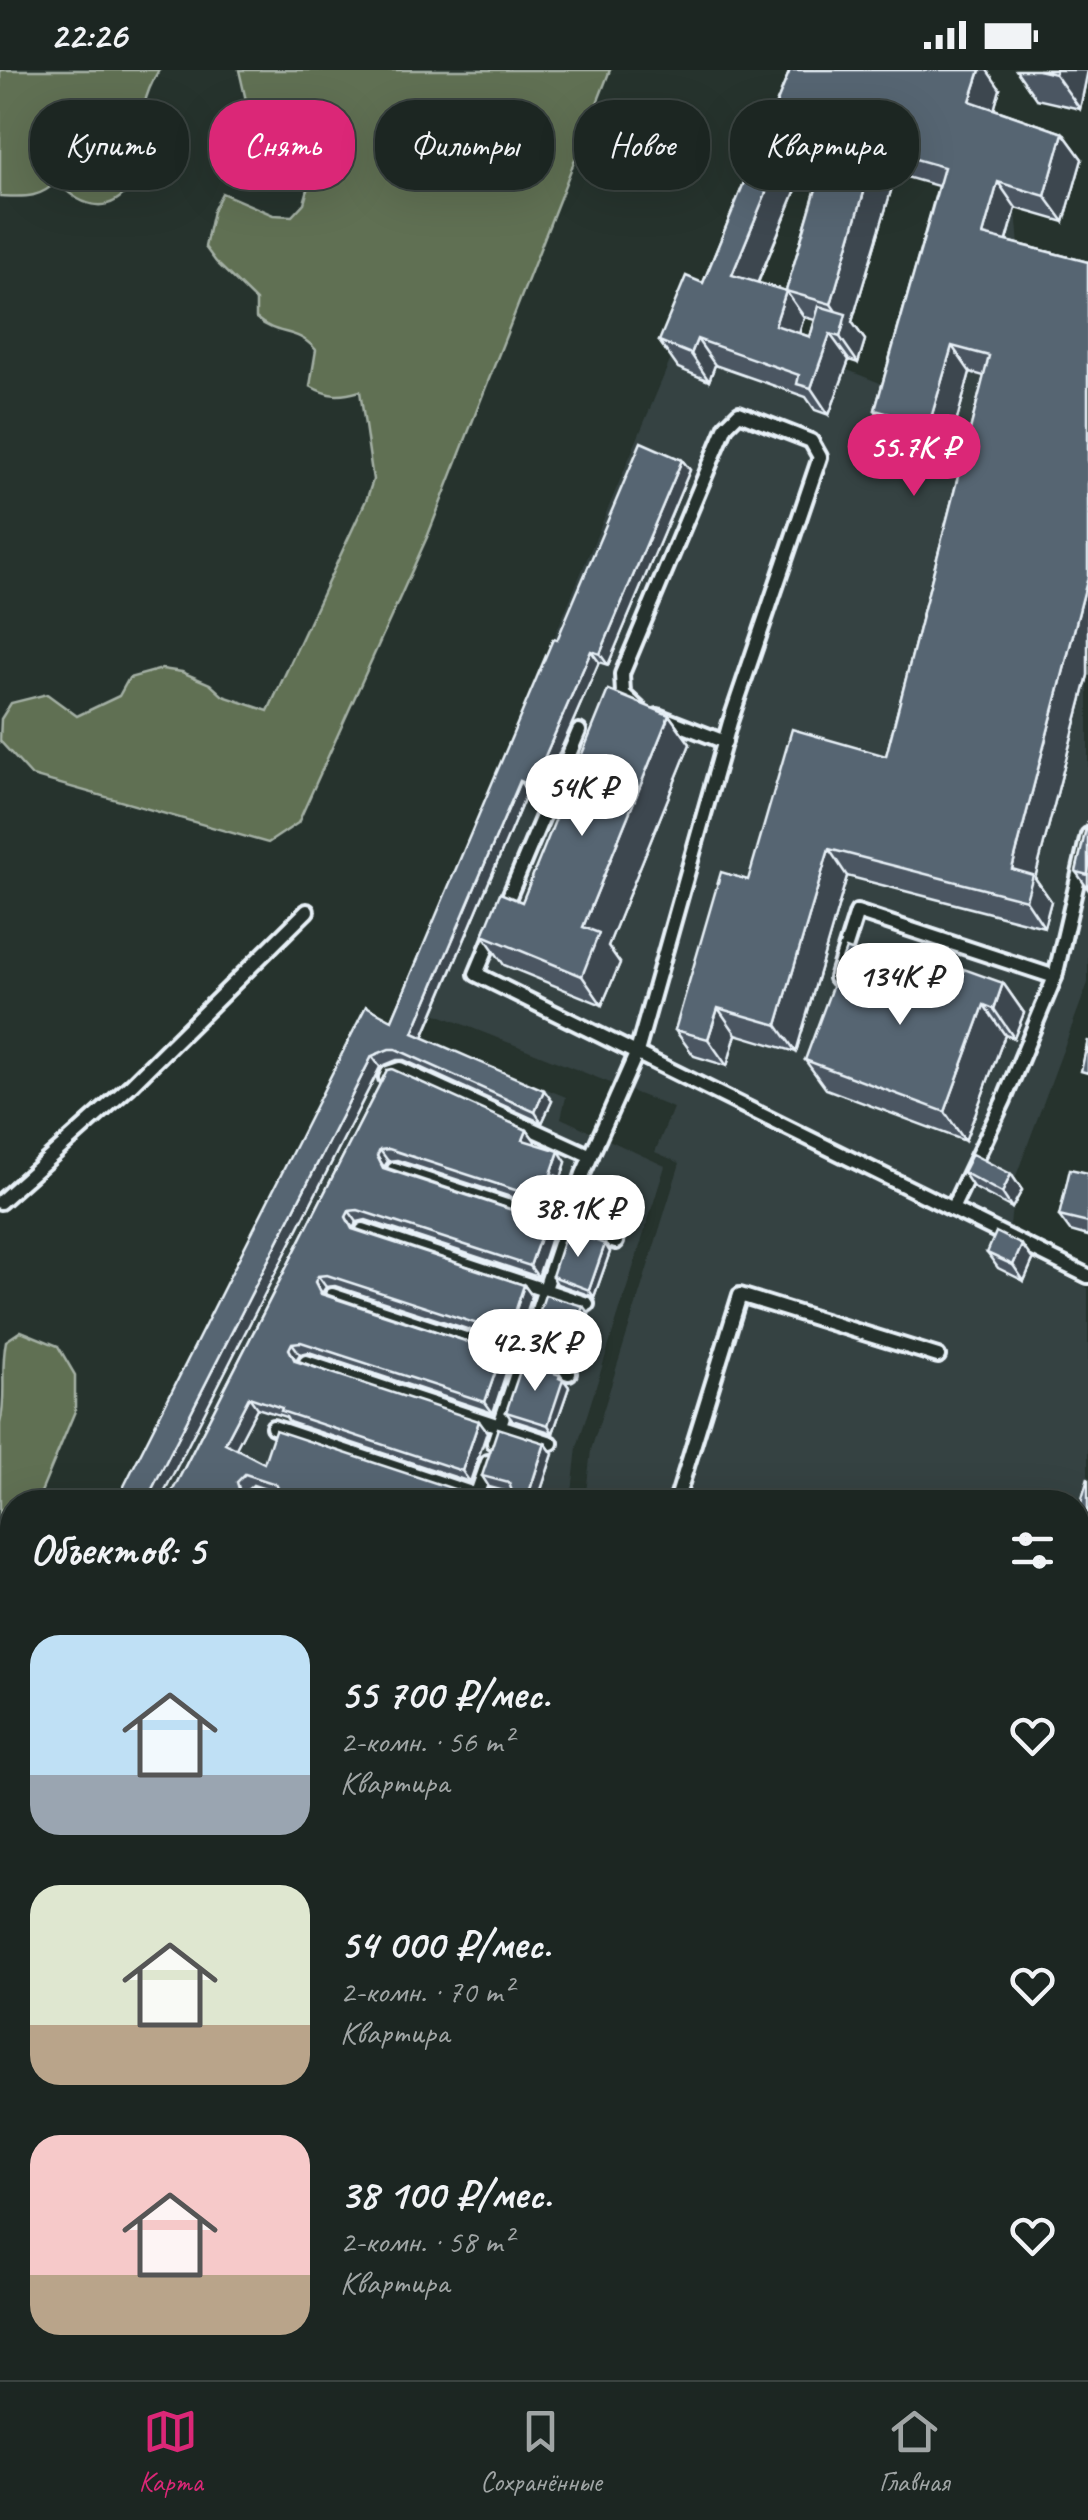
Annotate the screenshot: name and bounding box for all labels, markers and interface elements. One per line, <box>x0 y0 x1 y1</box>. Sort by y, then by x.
text: 22:26 <box>50 12 127 59</box>
chip: Купить <box>30 100 189 190</box>
chip: Снять <box>209 100 355 190</box>
chip: Фильтры <box>375 100 554 190</box>
chip: Новое <box>574 100 710 190</box>
chip: Квартира <box>730 100 919 190</box>
pin: 55.7K ₽ <box>822 414 1006 499</box>
text: 55.7K ₽ <box>870 426 958 467</box>
pin: 54K ₽ <box>512 754 652 839</box>
text: 54K ₽ <box>548 766 616 807</box>
pin: 134K ₽ <box>819 943 981 1028</box>
text: 134K ₽ <box>858 955 942 996</box>
pin: 38.1K ₽ <box>486 1175 670 1260</box>
text: 38.1K ₽ <box>533 1187 623 1228</box>
pin: 42.3K ₽ <box>443 1309 627 1394</box>
text: 42.3K ₽ <box>490 1321 580 1362</box>
icon: filters <box>1005 1523 1060 1578</box>
text: Объектов: 5 <box>30 1524 205 1577</box>
text: 55 700 ₽/мес. <box>340 1668 550 1721</box>
icon: home <box>110 1675 230 1795</box>
icon: heart <box>1005 1708 1060 1763</box>
text: 2-комн. · 56 m² <box>340 1721 512 1762</box>
text: Квартира <box>340 1762 449 1803</box>
text: 54 000 ₽/мес. <box>340 1918 551 1971</box>
icon: home <box>110 1925 230 2045</box>
icon: heart <box>1005 1958 1060 2013</box>
text: 2-комн. · 70 m² <box>340 1971 512 2012</box>
text: Квартира <box>340 2012 449 2053</box>
text: 38 100 ₽/мес. <box>340 2168 551 2221</box>
icon: home <box>110 2175 230 2295</box>
icon: heart <box>1005 2208 1060 2263</box>
text: 2-комн. · 58 m² <box>340 2221 512 2262</box>
text: Квартира <box>340 2262 449 2303</box>
tab: Карта <box>139 2404 203 2499</box>
tab: Сохранённые <box>480 2404 602 2499</box>
tab: Главная <box>879 2404 949 2499</box>

